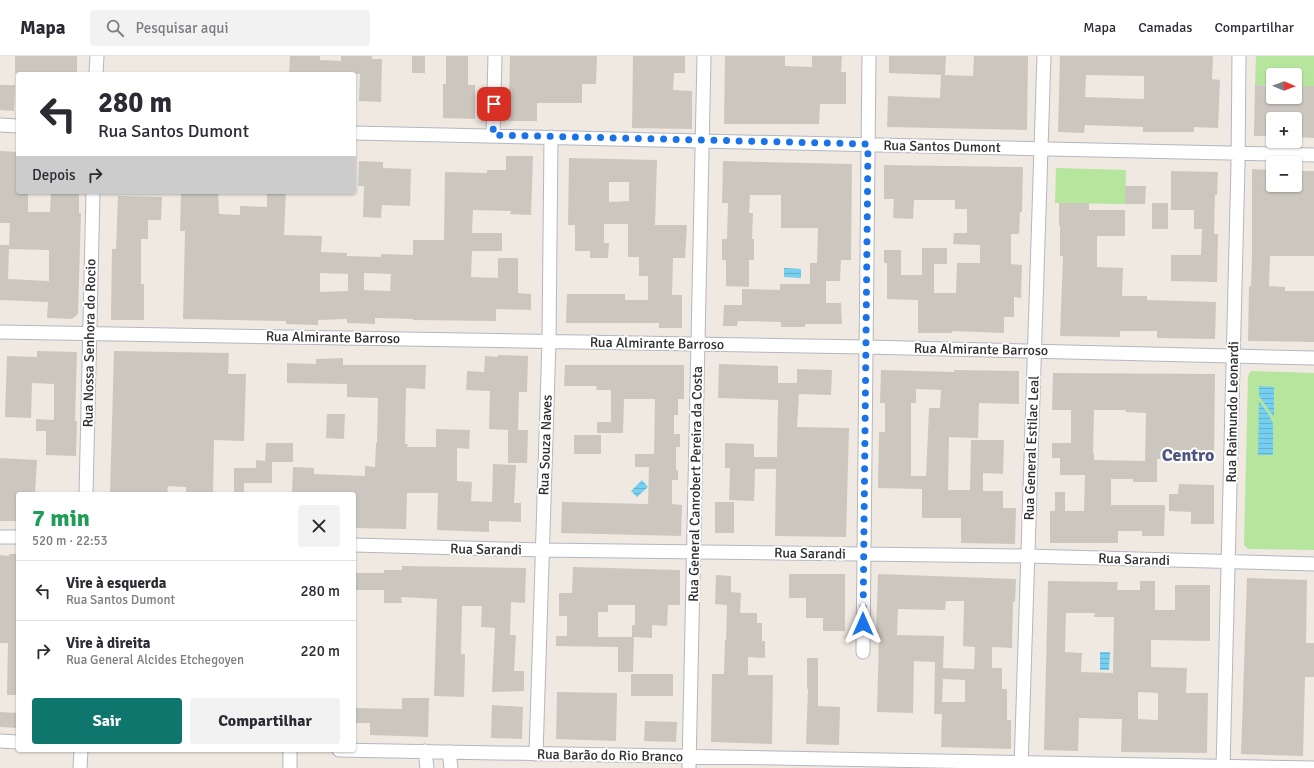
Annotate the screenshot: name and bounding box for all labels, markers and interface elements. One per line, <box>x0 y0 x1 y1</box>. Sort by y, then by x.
search box <box>90 10 370 46</box>
text: Mapa <box>20 16 66 40</box>
icon: search <box>104 17 126 39</box>
text: Pesquisar aqui <box>136 19 229 37</box>
text: Mapa <box>1083 19 1116 36</box>
text: Camadas <box>1138 19 1192 36</box>
text: Compartilhar <box>1214 19 1294 36</box>
north arrow <box>1266 68 1302 104</box>
map controls <box>1266 68 1302 192</box>
text: 280 m <box>98 86 172 120</box>
pin <box>477 87 511 121</box>
icon: left <box>32 88 84 140</box>
icon: arrive <box>483 93 505 115</box>
button: + <box>1266 112 1302 148</box>
text: Rua Santos Dumont <box>98 120 249 142</box>
street label: Rua Santos Dumont <box>883 137 1001 156</box>
button: − <box>1266 156 1302 192</box>
icon: right <box>84 164 106 186</box>
text: Depois <box>32 166 76 184</box>
street label: Rua Nossa Senhora do Rocio <box>80 258 99 428</box>
street label: Rua Almirante Barroso <box>266 328 400 347</box>
street label: Rua Almirante Barroso <box>590 334 724 353</box>
street label: Rua Almirante Barroso <box>914 340 1048 359</box>
street label: Rua Raimundo Leonardi <box>1223 341 1242 483</box>
street label: Rua General Canrobert Pereira da Costa <box>685 366 706 602</box>
street label: Rua General Estilac Leal <box>1020 375 1043 521</box>
street label: Rua Souza Naves <box>535 394 556 496</box>
district label: Centro <box>1162 444 1214 466</box>
text: 7 min <box>32 503 90 533</box>
button: close <box>298 505 340 547</box>
text: 520 m · 22:53 <box>32 533 108 549</box>
street label: Rua Sarandi <box>450 540 522 559</box>
street label: Rua Sarandi <box>774 544 846 563</box>
street label: Rua Sarandi <box>1098 550 1170 569</box>
text: Vire à esquerda <box>66 574 166 592</box>
icon: left <box>32 580 54 602</box>
text: 280 m <box>300 582 340 600</box>
text: Rua Santos Dumont <box>66 592 175 608</box>
position arrow <box>842 603 884 645</box>
text: Vire à direita <box>66 634 150 652</box>
icon: right <box>32 640 54 662</box>
text: 220 m <box>300 642 340 660</box>
text: Rua General Alcides Etchegoyen <box>66 652 244 668</box>
button: Sair <box>32 698 182 744</box>
button: Compartilhar <box>190 698 340 744</box>
street label: Rua Barão do Rio Branco <box>537 746 683 765</box>

